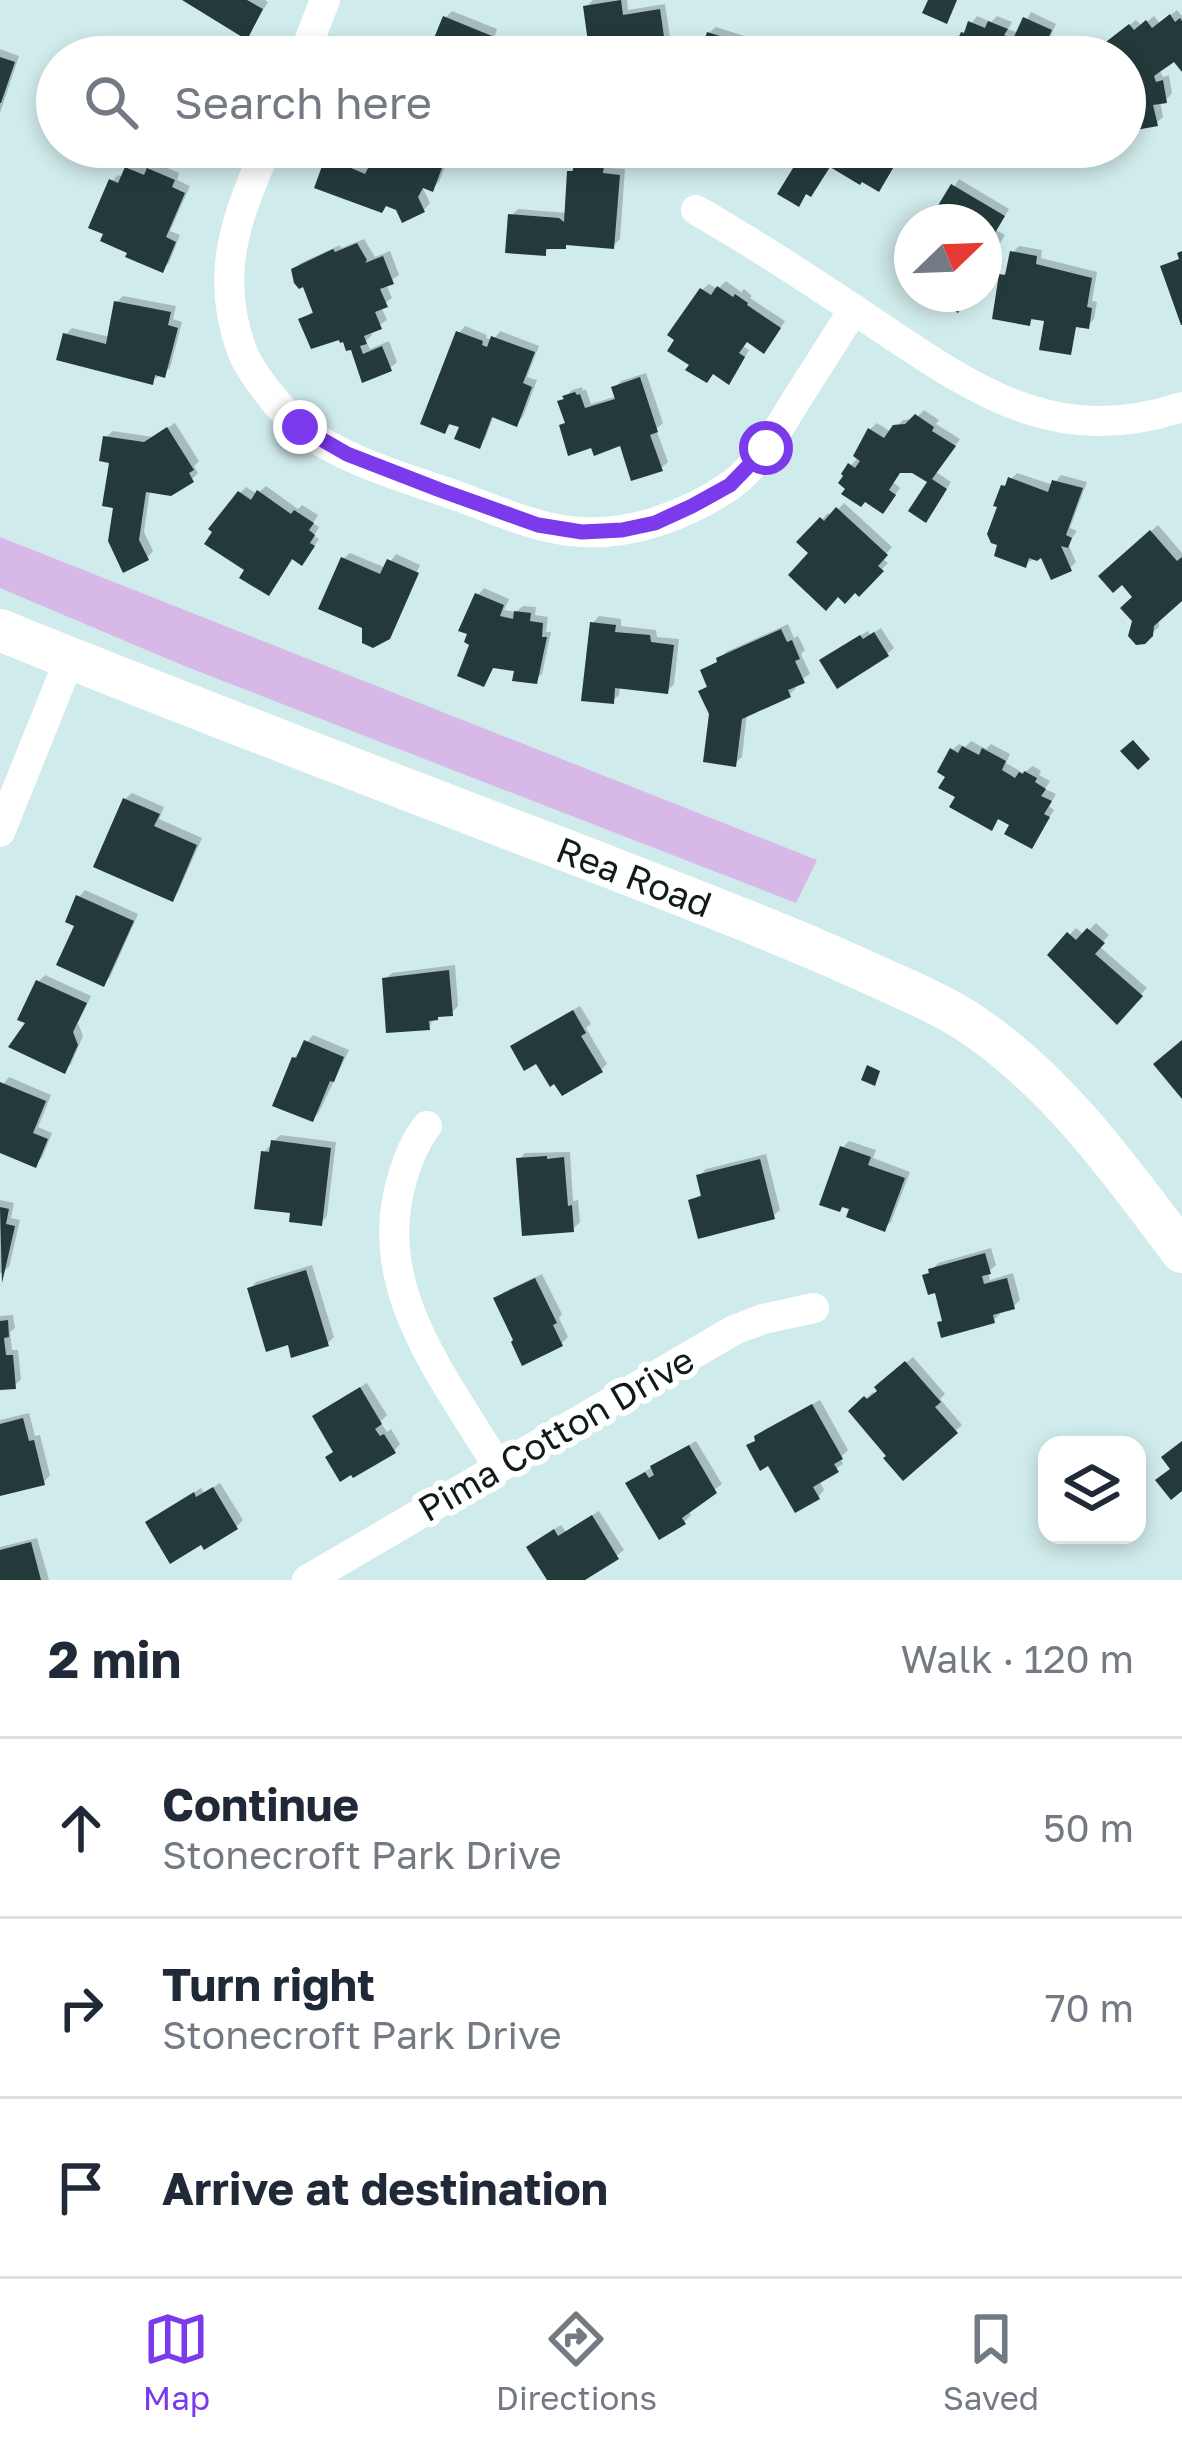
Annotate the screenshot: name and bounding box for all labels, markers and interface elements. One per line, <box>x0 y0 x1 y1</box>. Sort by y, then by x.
search box <box>36 36 1146 168</box>
icon: search <box>78 69 144 135</box>
text: Search here <box>174 75 432 129</box>
north arrow <box>894 204 1002 312</box>
route end <box>273 400 327 454</box>
route start <box>739 421 793 475</box>
street label: Rea Road <box>551 827 718 926</box>
street label: Pima Cotton Drive <box>410 1337 701 1530</box>
map controls <box>1038 1436 1146 1544</box>
button: layers <box>1038 1436 1146 1544</box>
text: 2 min <box>48 1628 181 1689</box>
text: Walk · 120 m <box>900 1635 1134 1682</box>
text: Continue <box>162 1777 359 1831</box>
icon: ahead <box>48 1795 114 1861</box>
text: 50 m <box>1043 1804 1134 1851</box>
text: Stonecroft Park Drive <box>162 1831 562 1878</box>
text: Turn right <box>162 1957 375 2011</box>
icon: right <box>48 1975 114 2041</box>
text: 70 m <box>1045 1984 1134 2031</box>
text: Stonecroft Park Drive <box>162 2011 562 2058</box>
icon: arrive <box>48 2155 114 2221</box>
text: Arrive at destination <box>162 2161 608 2215</box>
tab: Map <box>143 2306 210 2417</box>
tab: Directions <box>496 2306 657 2417</box>
tab: Saved <box>943 2306 1039 2417</box>

